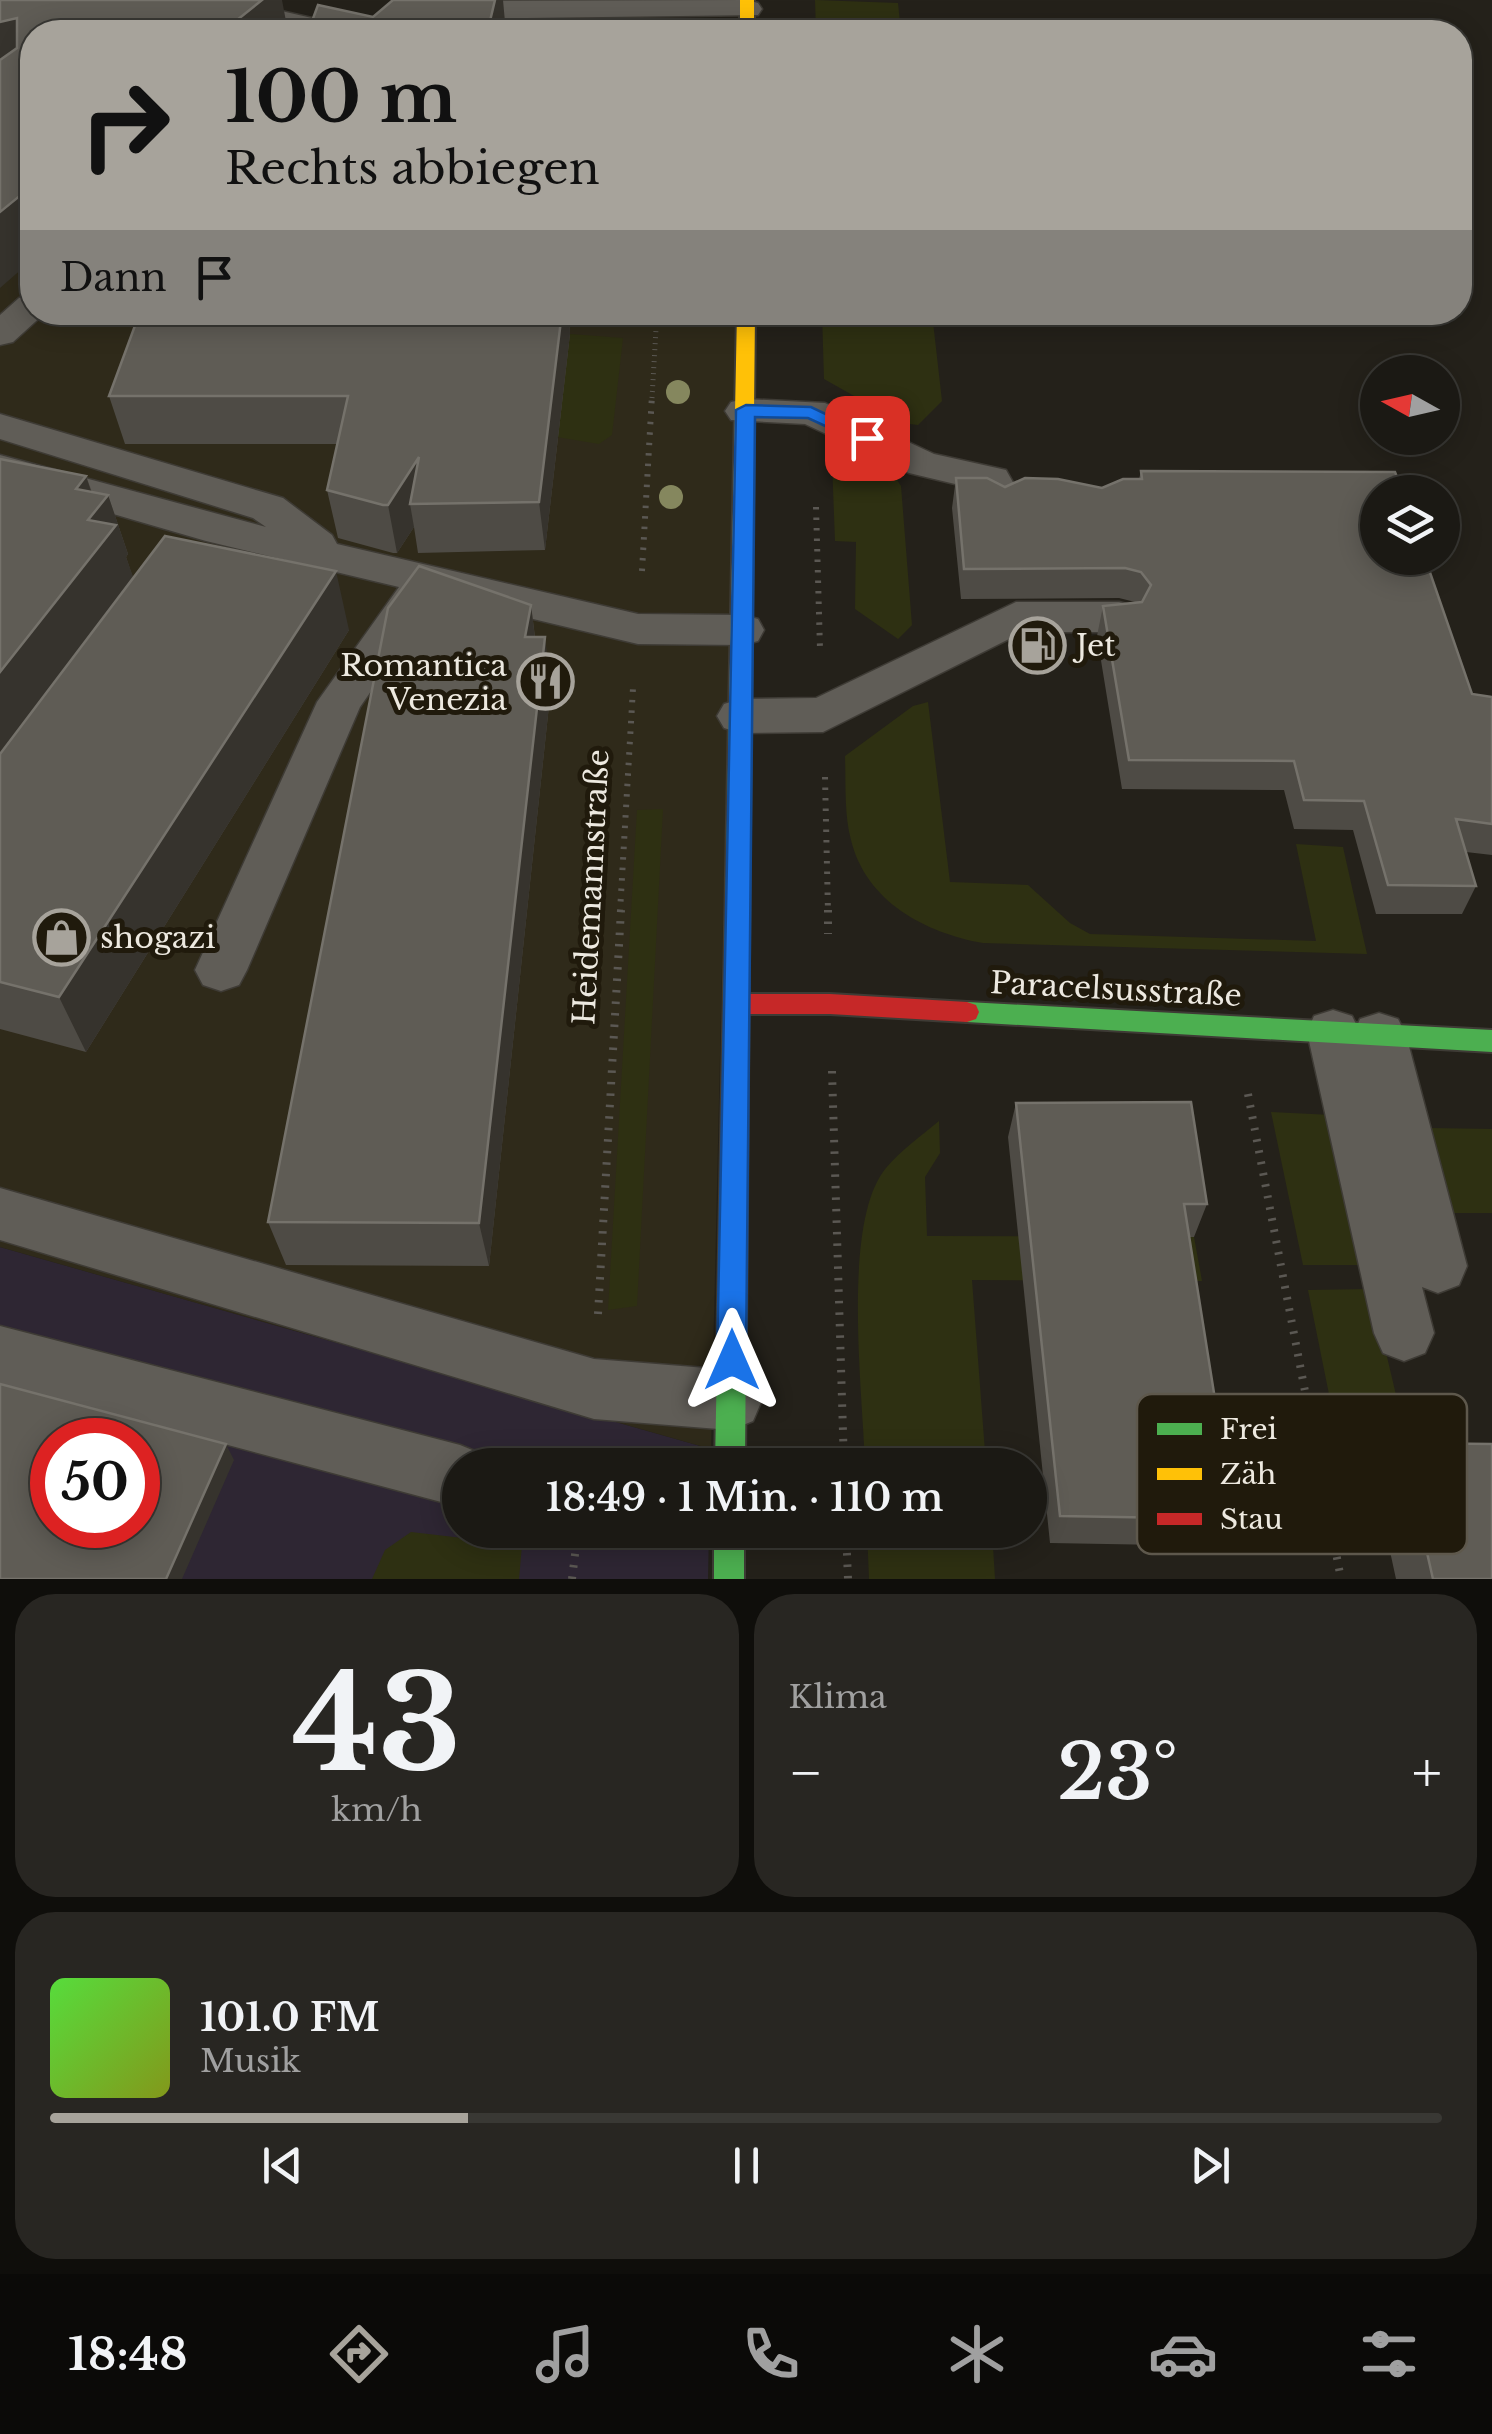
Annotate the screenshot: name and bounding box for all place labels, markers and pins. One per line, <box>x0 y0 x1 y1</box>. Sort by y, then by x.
pin <box>825 396 910 481</box>
fuel station icon: Jet <box>1007 615 1067 675</box>
place label: Jet <box>1072 627 1116 664</box>
place label: Romantica Venezia <box>340 647 507 718</box>
restaurant icon: Romantica Venezia <box>516 652 576 712</box>
shop icon: shogazi <box>31 907 91 967</box>
place label: shogazi <box>100 919 215 956</box>

